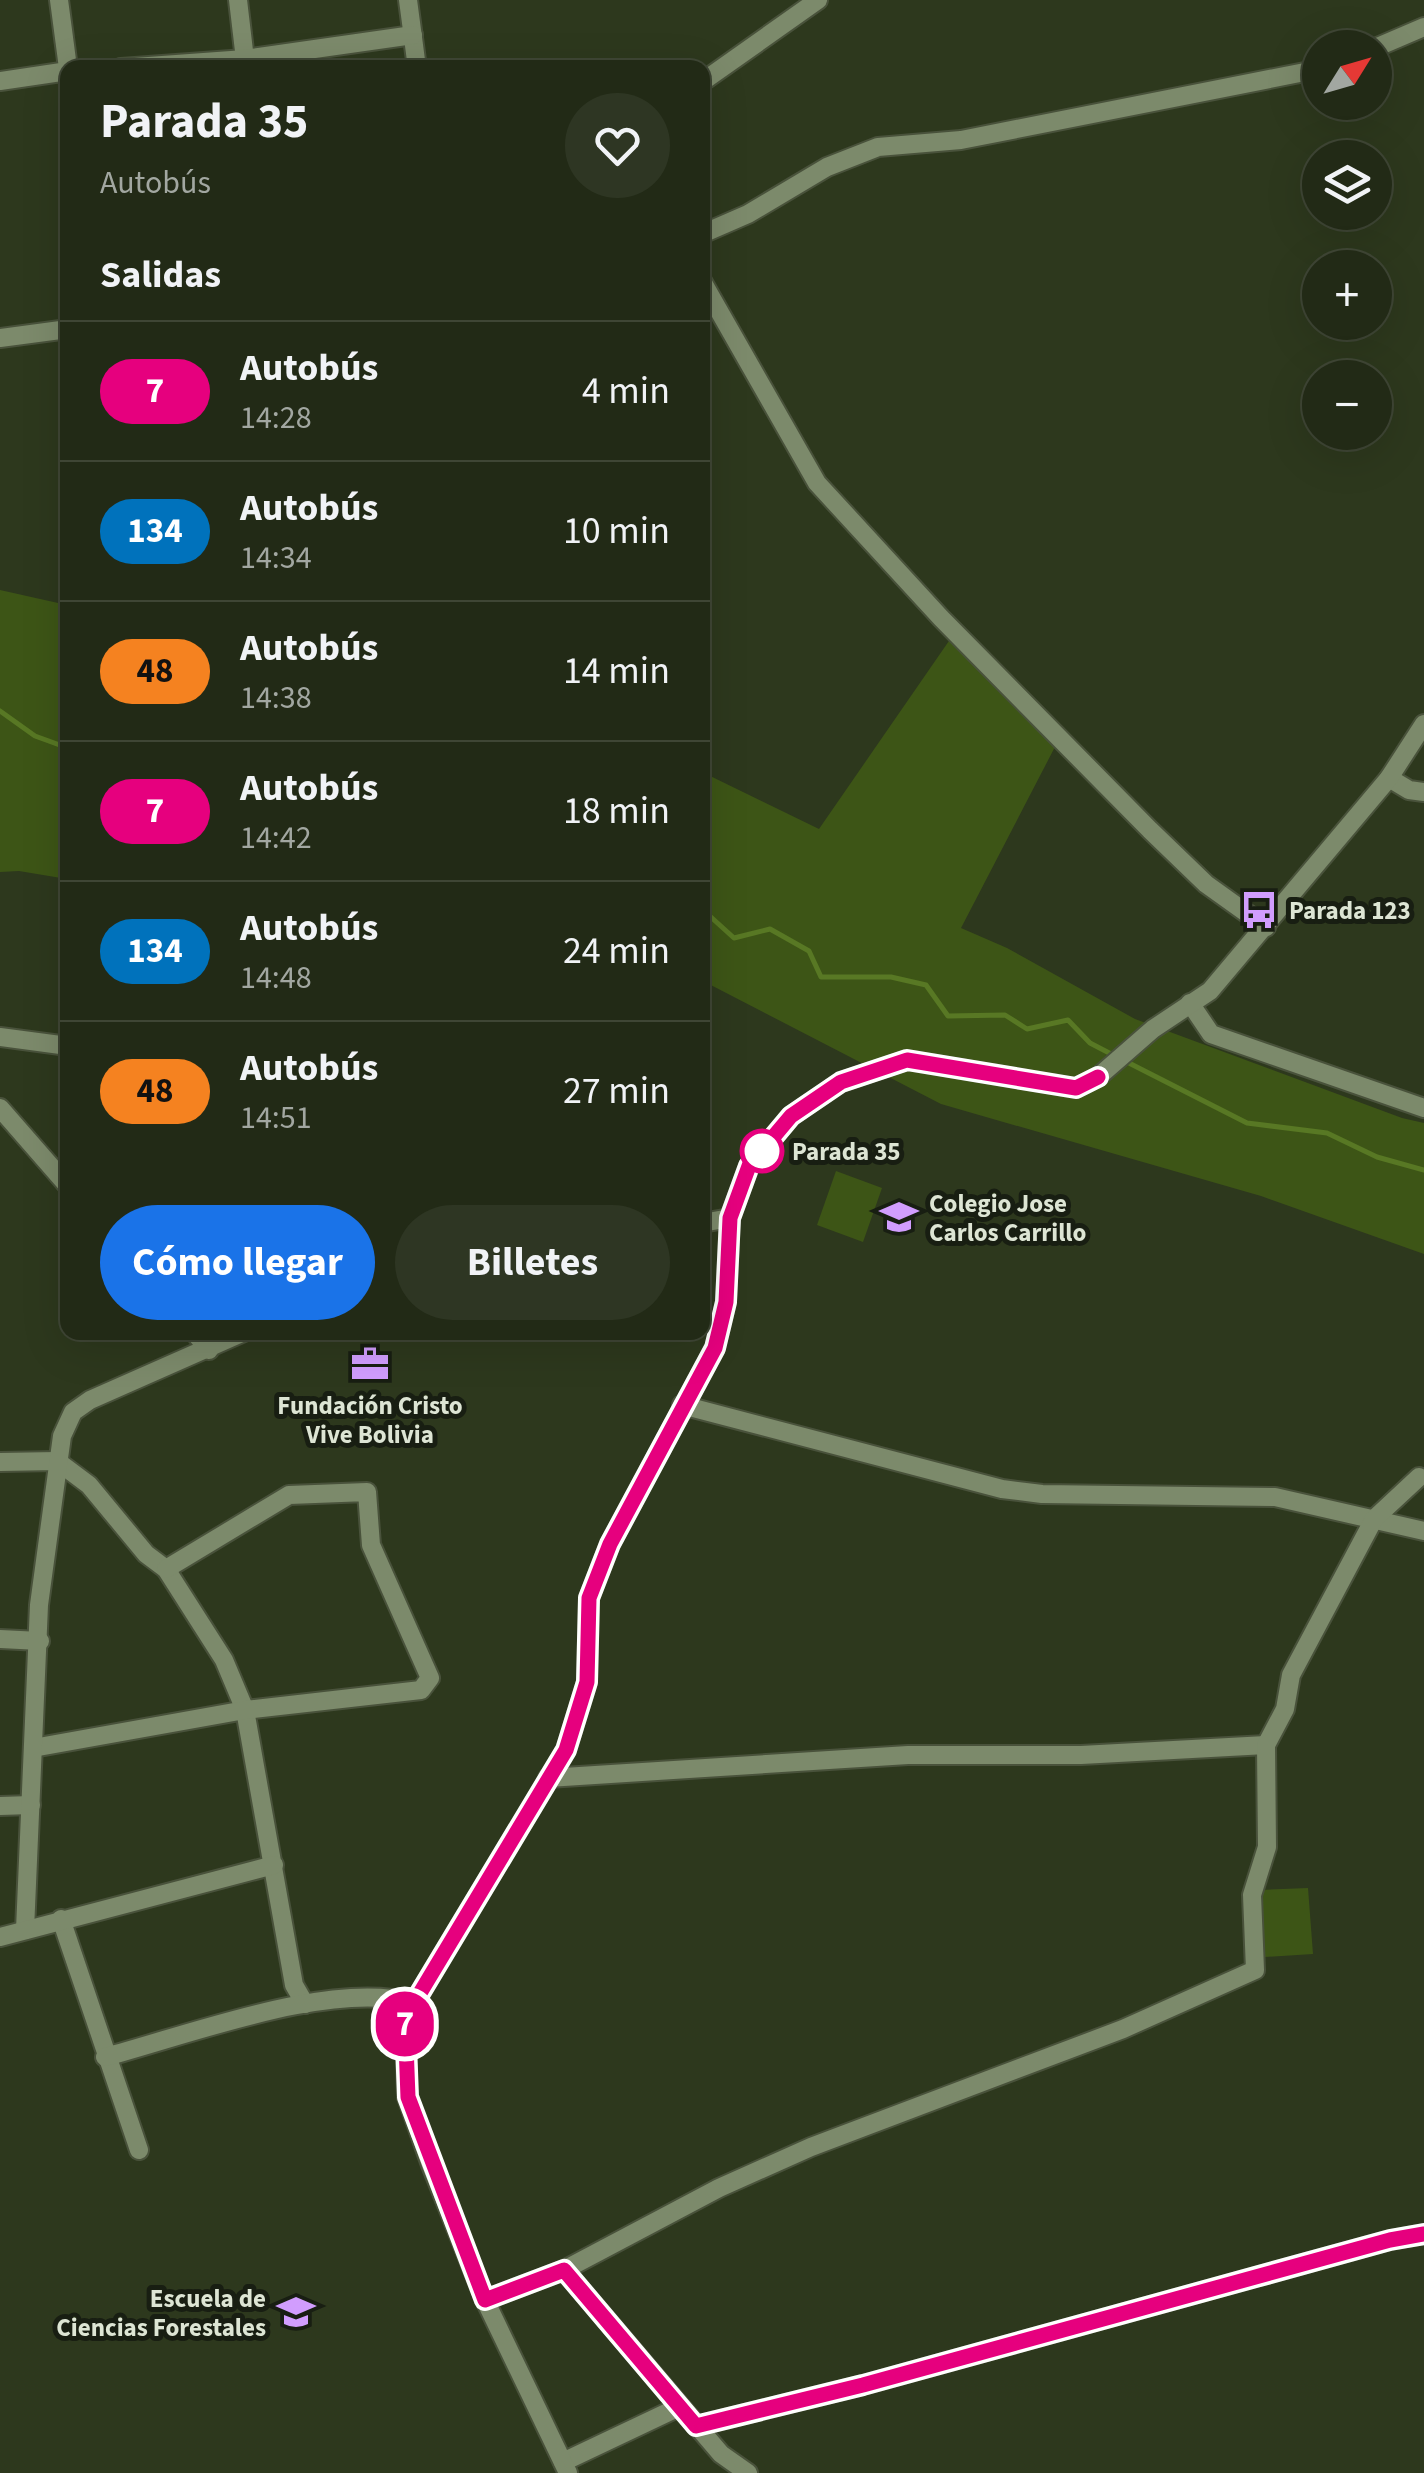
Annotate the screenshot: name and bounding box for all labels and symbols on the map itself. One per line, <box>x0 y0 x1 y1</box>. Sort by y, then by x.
north arrow <box>1302 30 1392 120</box>
bus stop icon: Parada 123 <box>1238 889 1280 931</box>
place label: Parada 123 <box>1289 893 1411 929</box>
marker: Parada 35 <box>741 1130 783 1172</box>
place label: Parada 35 <box>792 1134 901 1170</box>
place label: Colegio Jose Carlos Carrillo <box>929 1186 1086 1251</box>
school or university icon: Colegio Jose Carlos Carrillo <box>878 1196 920 1238</box>
office icon: Fundación Cristo Vive Bolivia <box>349 1343 391 1385</box>
place label: Fundación Cristo Vive Bolivia <box>277 1388 463 1453</box>
line badge: 7 <box>372 1992 438 2056</box>
place label: Escuela de Ciencias Forestales <box>56 2281 266 2346</box>
school or university icon: Escuela de Ciencias Forestales <box>275 2291 317 2333</box>

